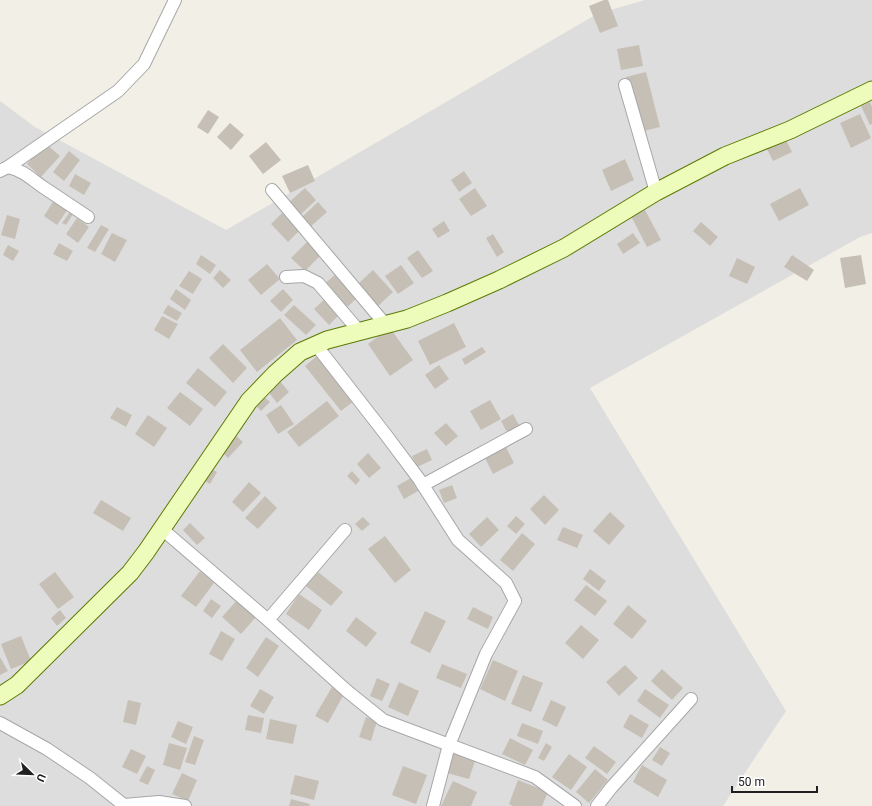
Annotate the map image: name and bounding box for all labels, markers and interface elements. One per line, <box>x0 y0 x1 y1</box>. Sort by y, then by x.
north arrow <box>12 754 52 794</box>
scale bar <box>732 768 817 794</box>
text: U <box>33 772 48 784</box>
text: 50 m <box>738 775 765 789</box>

